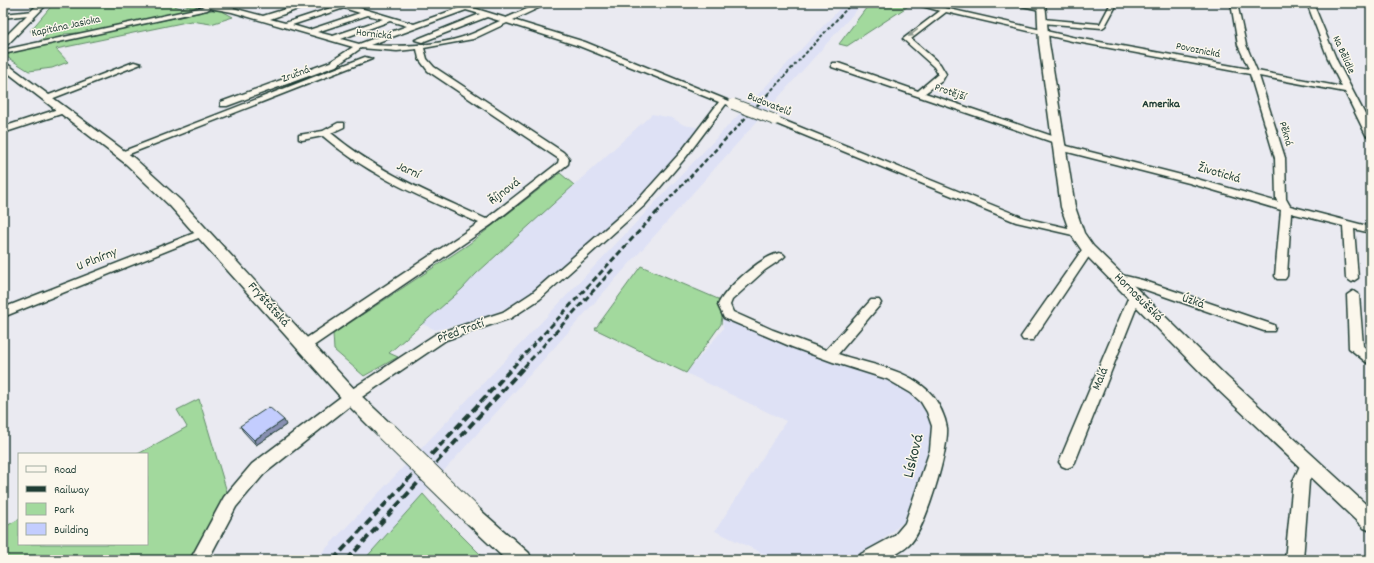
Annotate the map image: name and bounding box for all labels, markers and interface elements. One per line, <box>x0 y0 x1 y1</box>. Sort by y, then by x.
street label: Kapitána Jasioka <box>30 12 103 42</box>
street label: Hornická <box>355 25 393 45</box>
one-way arrow <box>908 29 919 38</box>
street label: Na Bělidle <box>1327 33 1359 77</box>
street label: Povoznická <box>1174 39 1222 63</box>
street label: Zručná <box>280 62 313 88</box>
street label: Protější <box>932 80 969 106</box>
street label: Budovatelů <box>745 89 794 121</box>
district label: Amerika <box>1142 96 1181 113</box>
street label: Pěkná <box>1274 120 1296 149</box>
street label: Jarní <box>393 157 424 185</box>
street label: Životická <box>1195 159 1243 189</box>
street label: Říjnová <box>485 173 525 210</box>
street label: U Plnírny <box>74 243 121 277</box>
street label: Hornosušská <box>1109 269 1167 327</box>
street label: Fryštátská <box>243 278 294 332</box>
street label: Úzká <box>1179 289 1207 315</box>
street label: Před Tratí <box>435 314 489 349</box>
street label: Malá <box>1088 364 1114 393</box>
street label: Lísková <box>897 432 931 480</box>
legend <box>18 453 148 545</box>
text: Road <box>54 462 76 479</box>
text: Railway <box>54 482 90 499</box>
text: Park <box>54 502 75 519</box>
text: Building <box>54 522 89 539</box>

